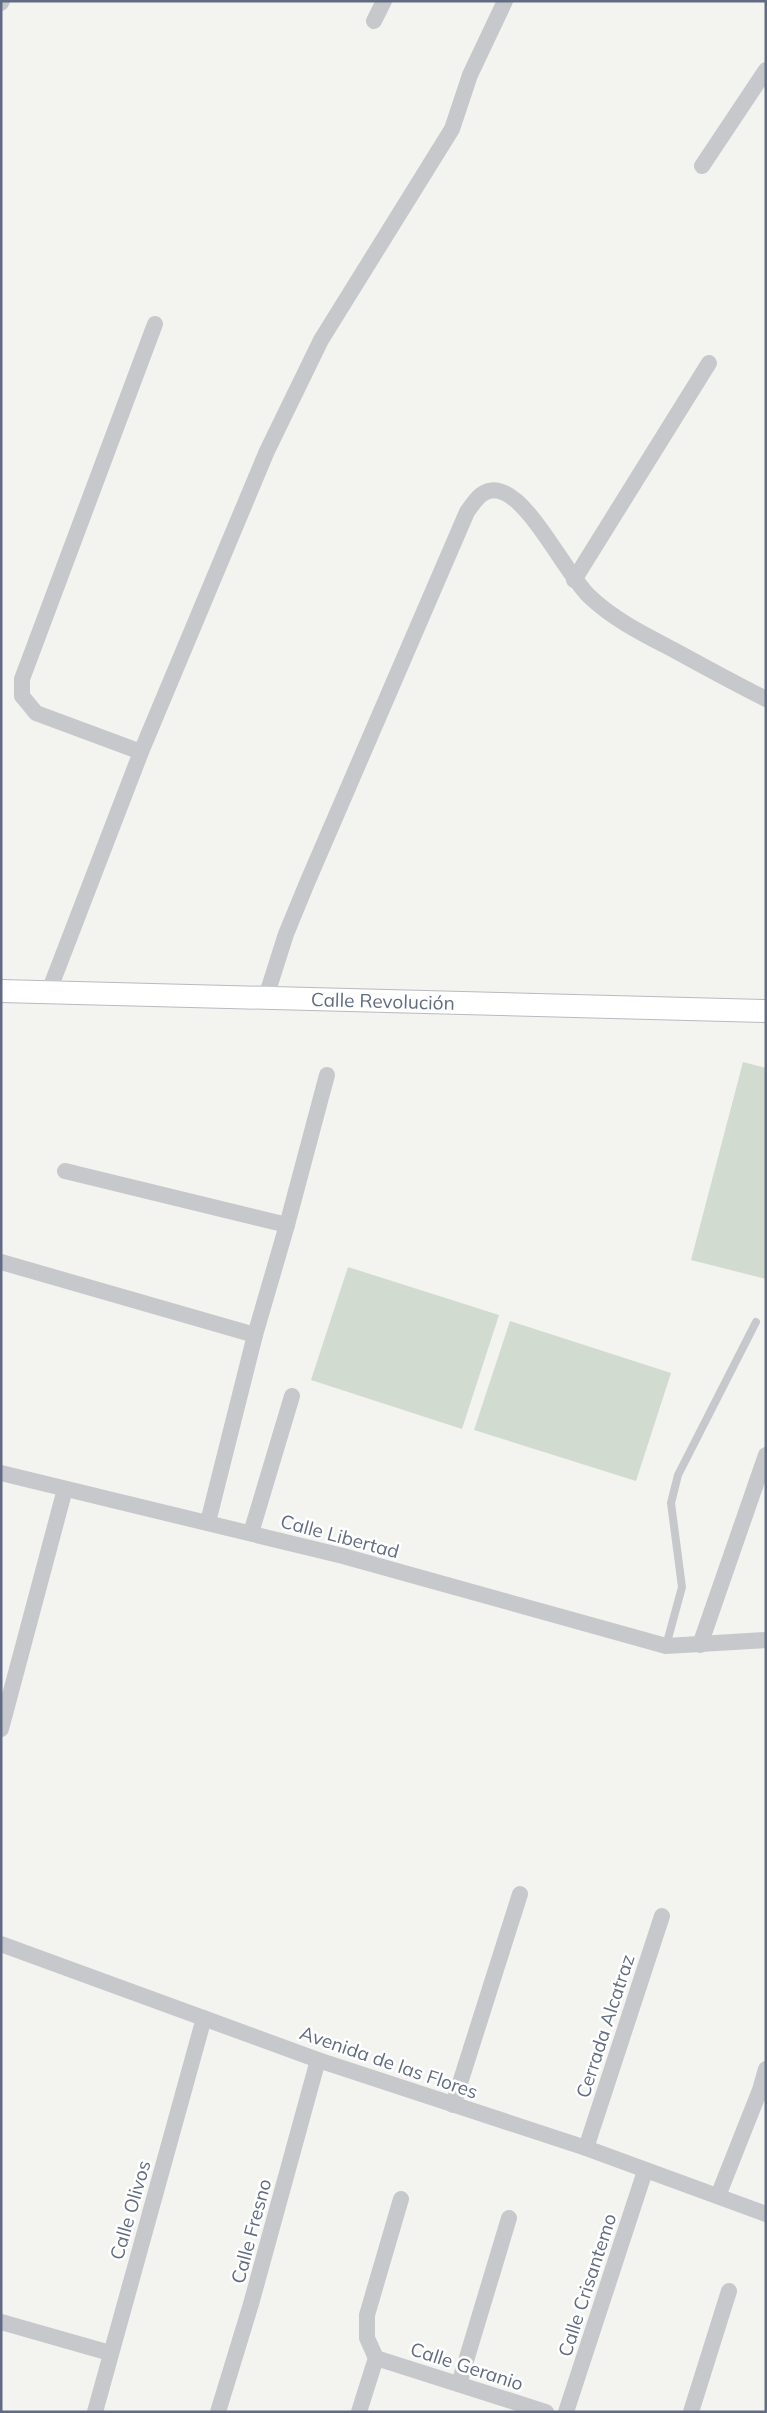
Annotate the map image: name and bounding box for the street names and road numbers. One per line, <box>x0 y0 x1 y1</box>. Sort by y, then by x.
street label: Calle Revolución <box>311 987 455 1015</box>
street label: Calle Libertad <box>278 1509 402 1563</box>
street label: Cerrada Alcatraz <box>570 1951 640 2101</box>
street label: Avenida de las Flores <box>297 2020 481 2104</box>
street label: Calle Olivos <box>104 2157 156 2263</box>
street label: Calle Fresno <box>226 2176 276 2286</box>
street label: Calle Crisantemo <box>553 2210 621 2360</box>
street label: Calle Geranio <box>407 2336 527 2396</box>

